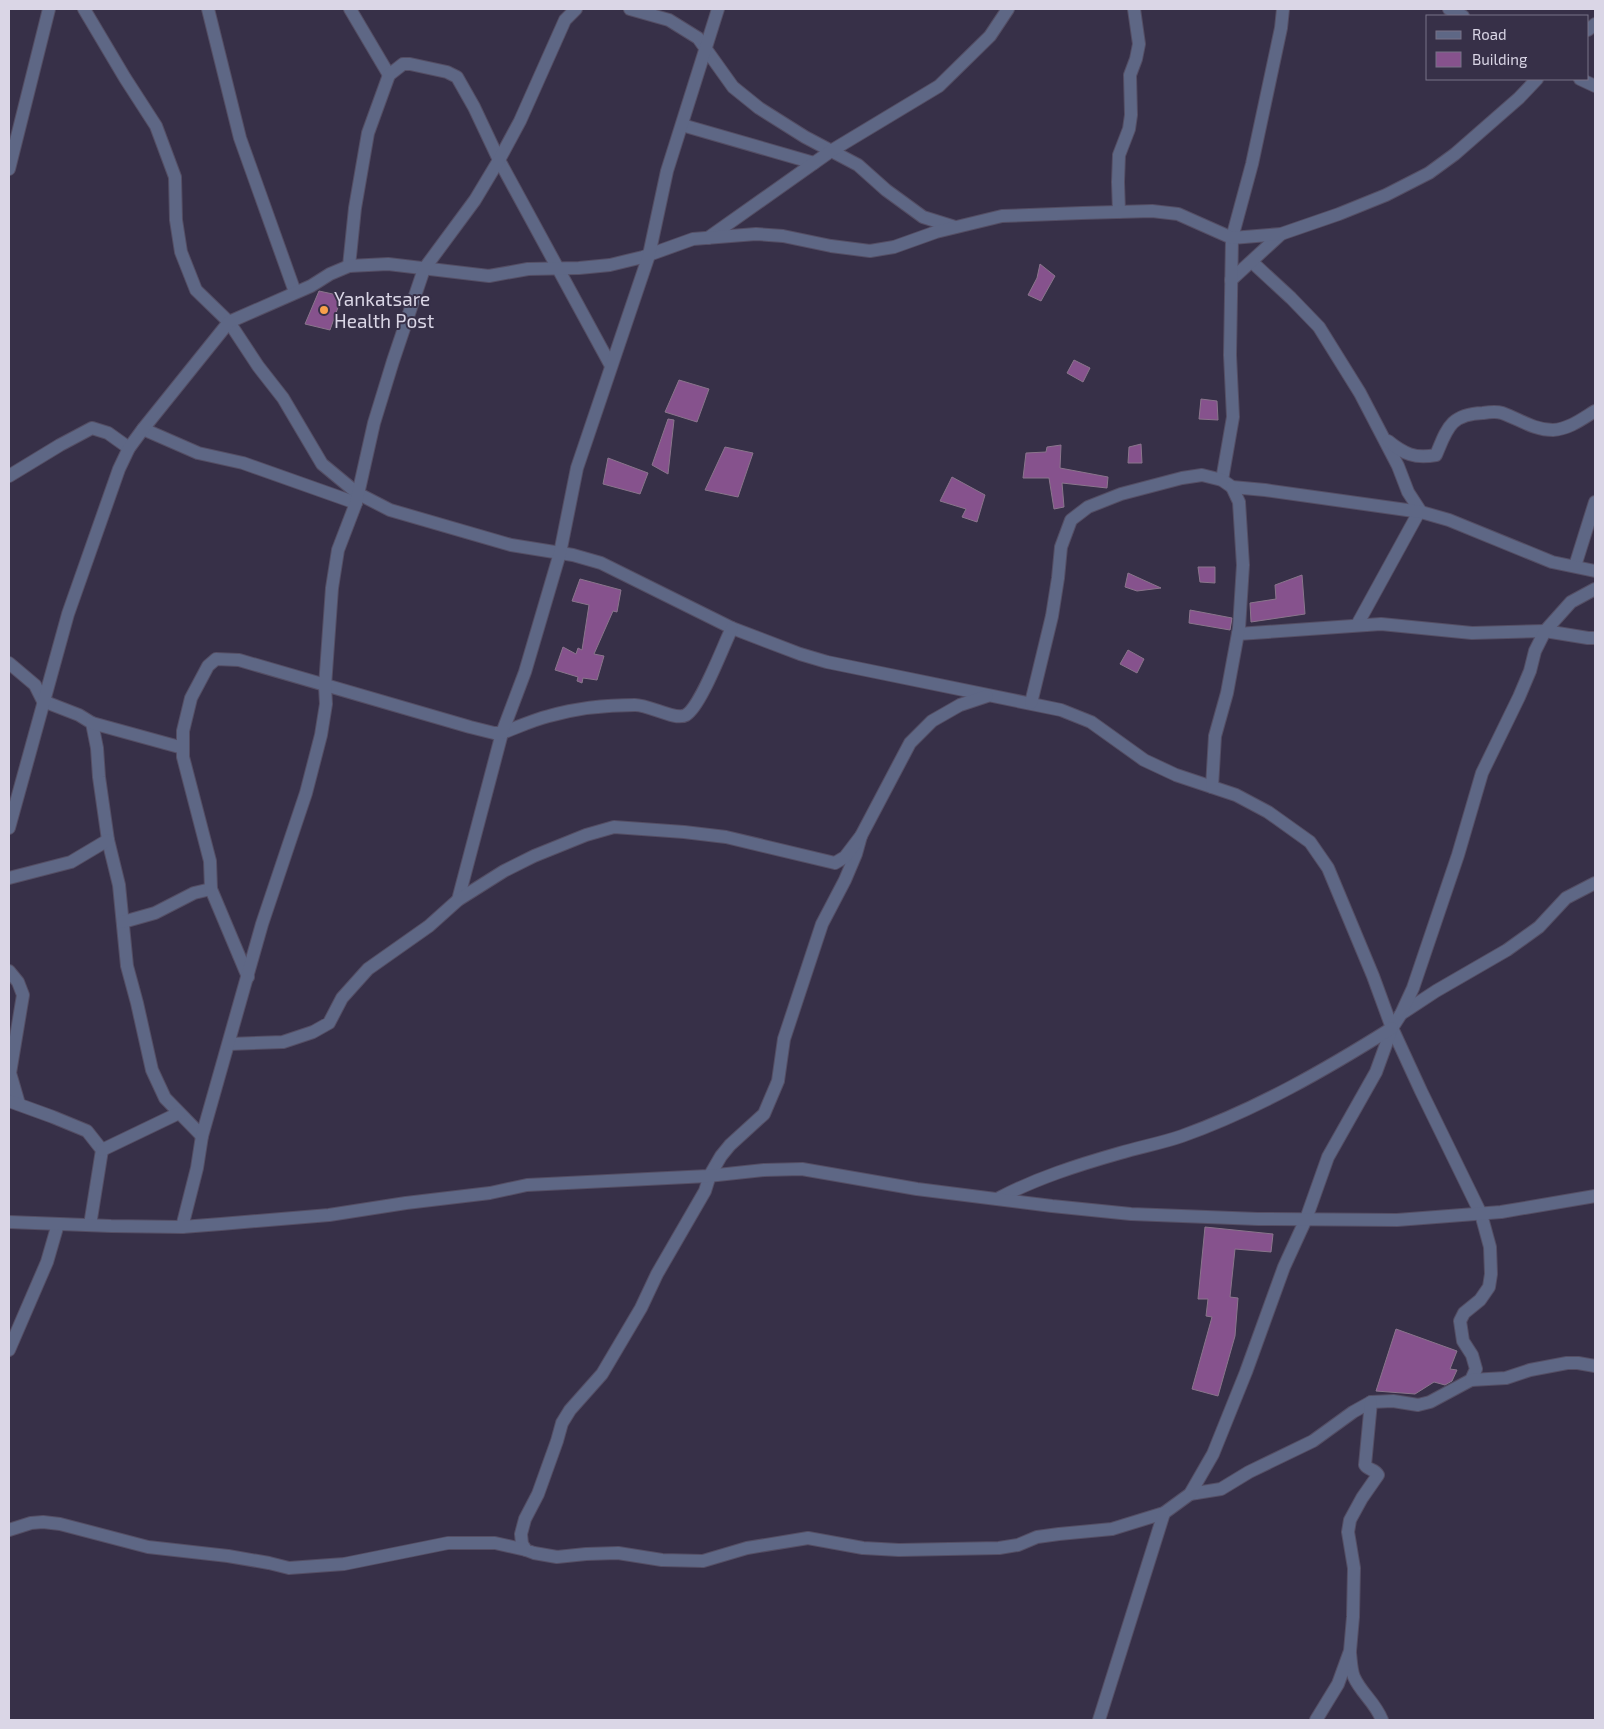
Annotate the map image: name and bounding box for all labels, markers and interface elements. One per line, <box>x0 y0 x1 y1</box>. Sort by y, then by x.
legend <box>1426 15 1589 80</box>
text: Road <box>1472 25 1507 43</box>
text: Building <box>1472 50 1528 68</box>
place label: Yankatsare Health Post <box>334 287 434 332</box>
marker: Yankatsare Health Post <box>318 304 330 316</box>

